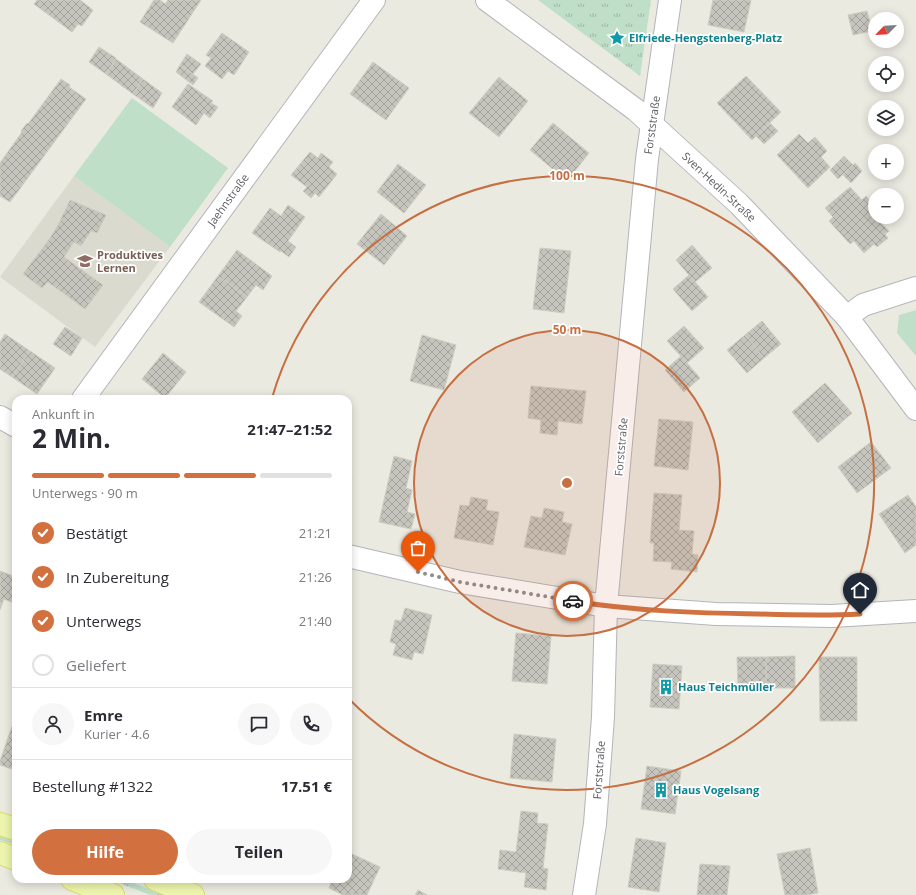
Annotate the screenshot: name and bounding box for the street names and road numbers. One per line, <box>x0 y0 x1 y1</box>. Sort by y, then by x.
street label: Forststraße <box>640 95 663 155</box>
street label: Sven-Hedin-Straße <box>679 149 759 225</box>
street label: Jaehnstraße <box>203 170 252 230</box>
street label: Forststraße <box>610 417 631 477</box>
street label: Forststraße <box>589 740 608 800</box>

